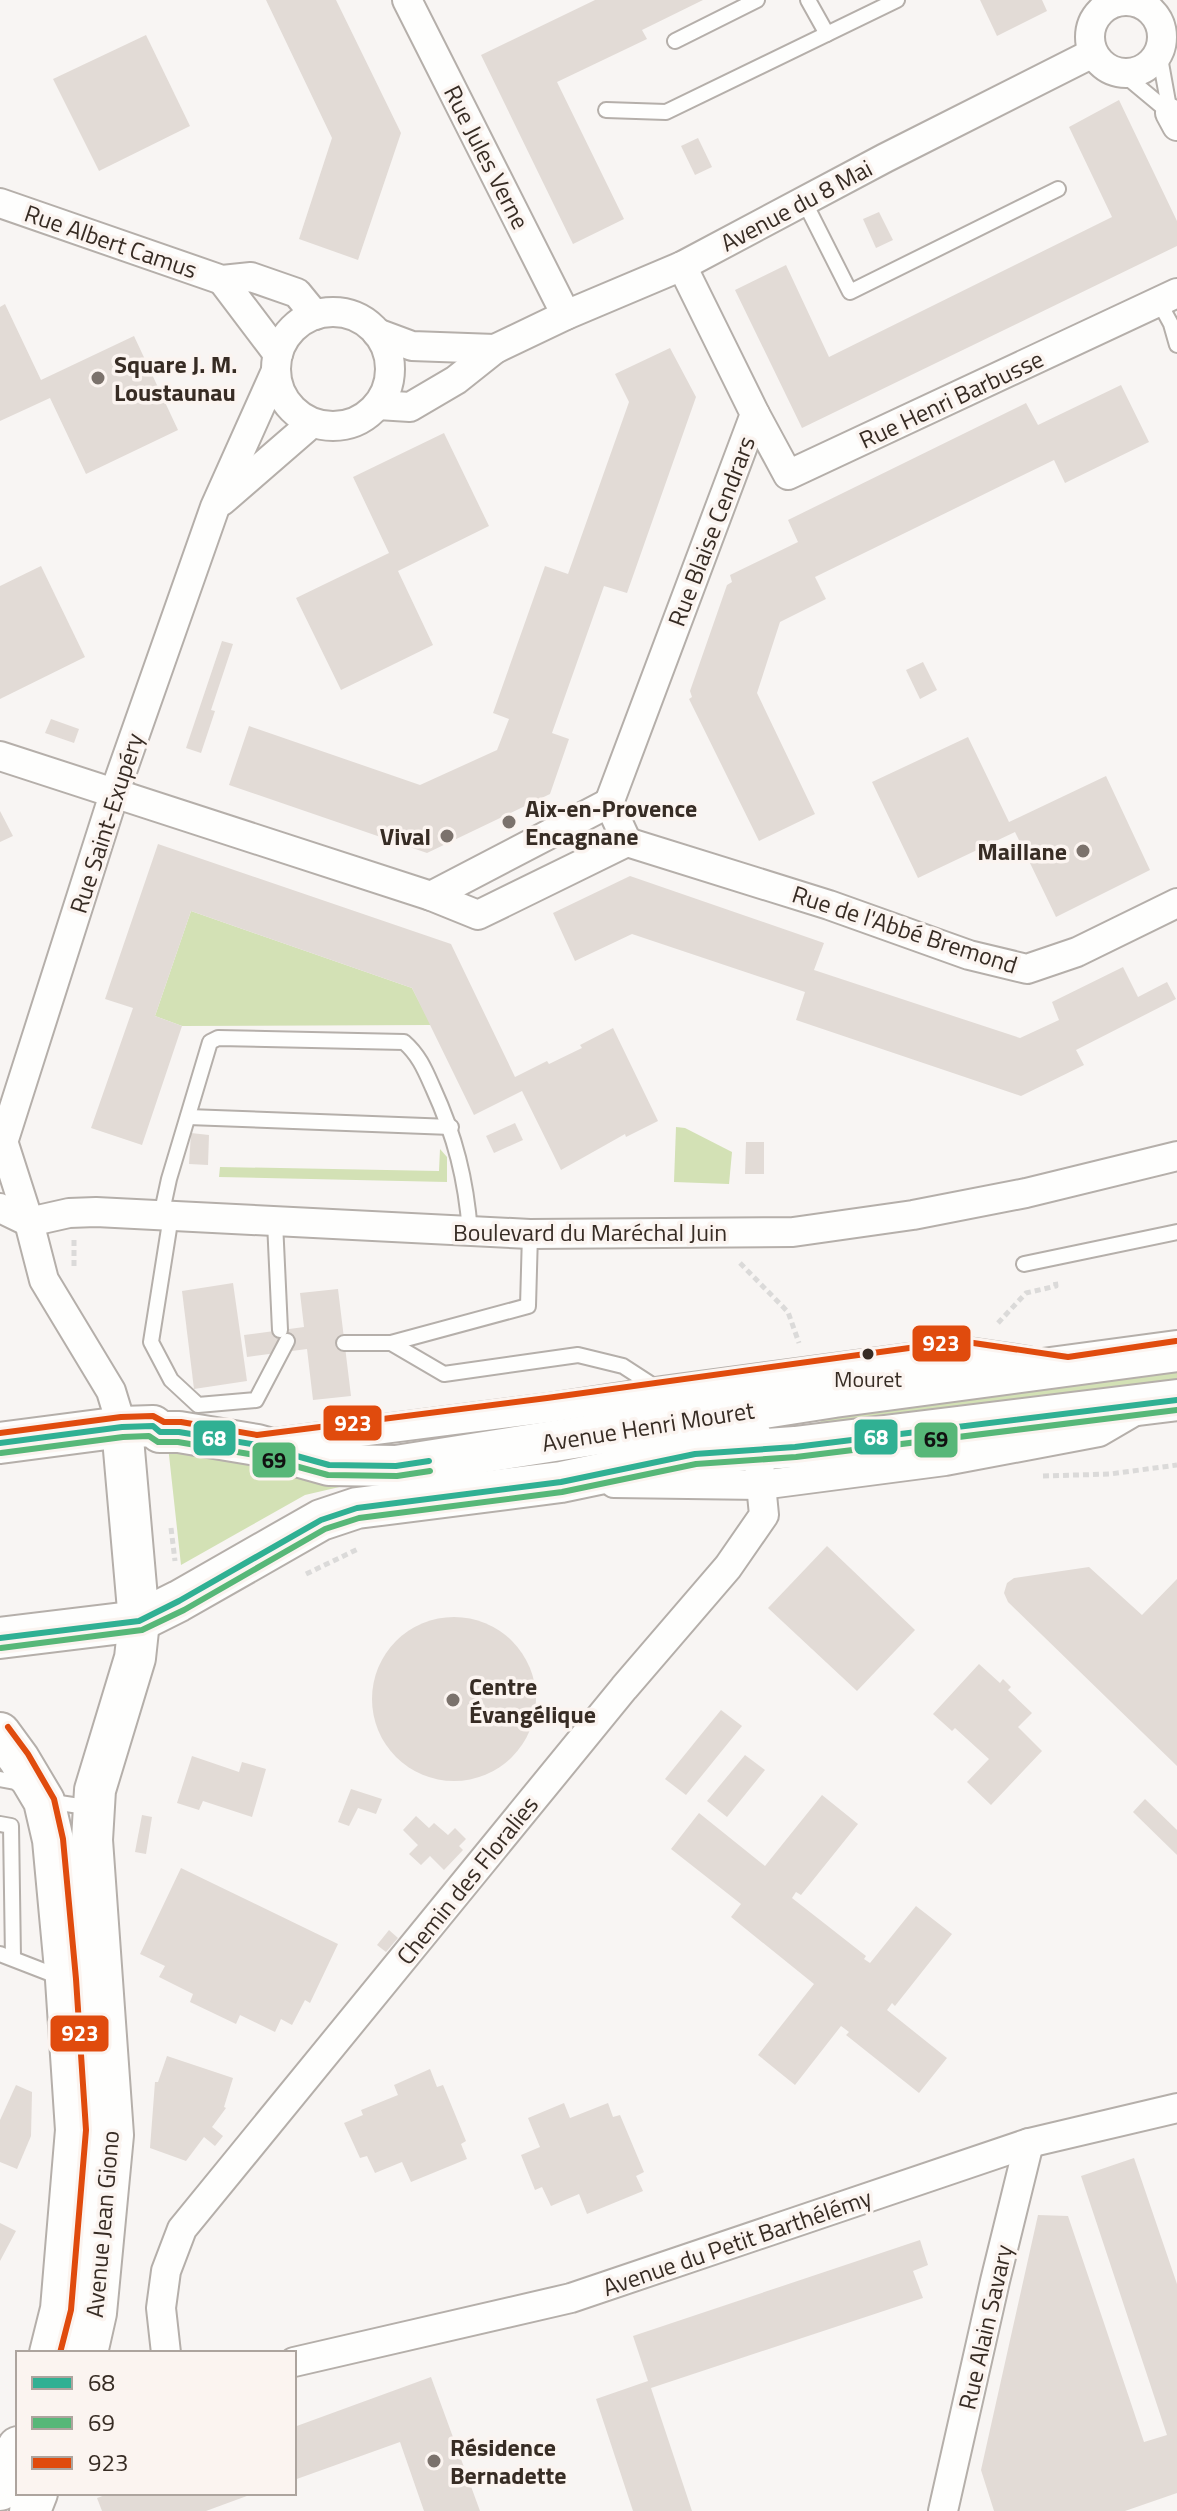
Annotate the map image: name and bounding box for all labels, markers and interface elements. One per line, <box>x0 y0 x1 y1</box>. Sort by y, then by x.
street label: Rue Jules Verne <box>435 79 539 235</box>
street label: Avenue du 8 Mai <box>714 150 878 260</box>
street label: Rue Albert Camus <box>20 195 202 287</box>
street label: Rue Henri Barbusse <box>853 340 1049 458</box>
place label: Square J. M. Loustaunau <box>114 346 237 410</box>
marker: Square J. M. Loustaunau <box>89 369 107 387</box>
street label: Rue Blaise Cendrars <box>658 431 764 631</box>
street label: Rue Saint-Exupéry <box>60 728 152 918</box>
place label: Aix-en-Provence Encagnane <box>525 790 697 854</box>
marker: Aix-en-Provence Encagnane <box>500 813 518 831</box>
place label: Vival <box>380 818 431 854</box>
marker: Vival <box>438 827 456 845</box>
place label: Maillane <box>977 833 1067 869</box>
marker: Maillane <box>1074 842 1092 860</box>
street label: Rue de l'Abbé Bremond <box>788 876 1022 982</box>
street label: Boulevard du Maréchal Juin <box>453 1214 727 1250</box>
line badge: 923 <box>911 1324 972 1363</box>
text: 923 <box>923 1326 959 1360</box>
marker: Mouret <box>860 1346 876 1362</box>
place label: Mouret <box>834 1362 902 1396</box>
street label: Avenue Henri Mouret <box>539 1391 757 1461</box>
line badge: 923 <box>322 1404 383 1442</box>
text: 923 <box>335 1406 371 1440</box>
line badge: 68 <box>853 1418 899 1456</box>
line badge: 68 <box>192 1419 237 1457</box>
text: 68 <box>864 1420 888 1454</box>
text: 68 <box>202 1421 226 1455</box>
line badge: 69 <box>913 1421 959 1459</box>
text: 69 <box>924 1422 948 1456</box>
line badge: 69 <box>251 1441 297 1479</box>
text: 69 <box>262 1443 286 1477</box>
place label: Centre Évangélique <box>469 1668 596 1732</box>
marker: Centre Évangélique <box>444 1691 462 1709</box>
street label: Chemin des Floralies <box>388 1788 546 1972</box>
line badge: 923 <box>49 2014 110 2053</box>
text: 923 <box>62 2016 98 2050</box>
street label: Avenue Jean Giono <box>76 2129 128 2319</box>
street label: Avenue du Petit Barthélémy <box>598 2179 877 2305</box>
street label: Rue Alain Savary <box>949 2241 1022 2413</box>
legend <box>16 2351 296 2495</box>
text: 68 <box>88 2364 115 2400</box>
text: 69 <box>88 2404 115 2440</box>
place label: Résidence Bernadette <box>450 2429 566 2493</box>
text: 923 <box>88 2444 128 2480</box>
marker: Résidence Bernadette <box>425 2452 443 2470</box>

